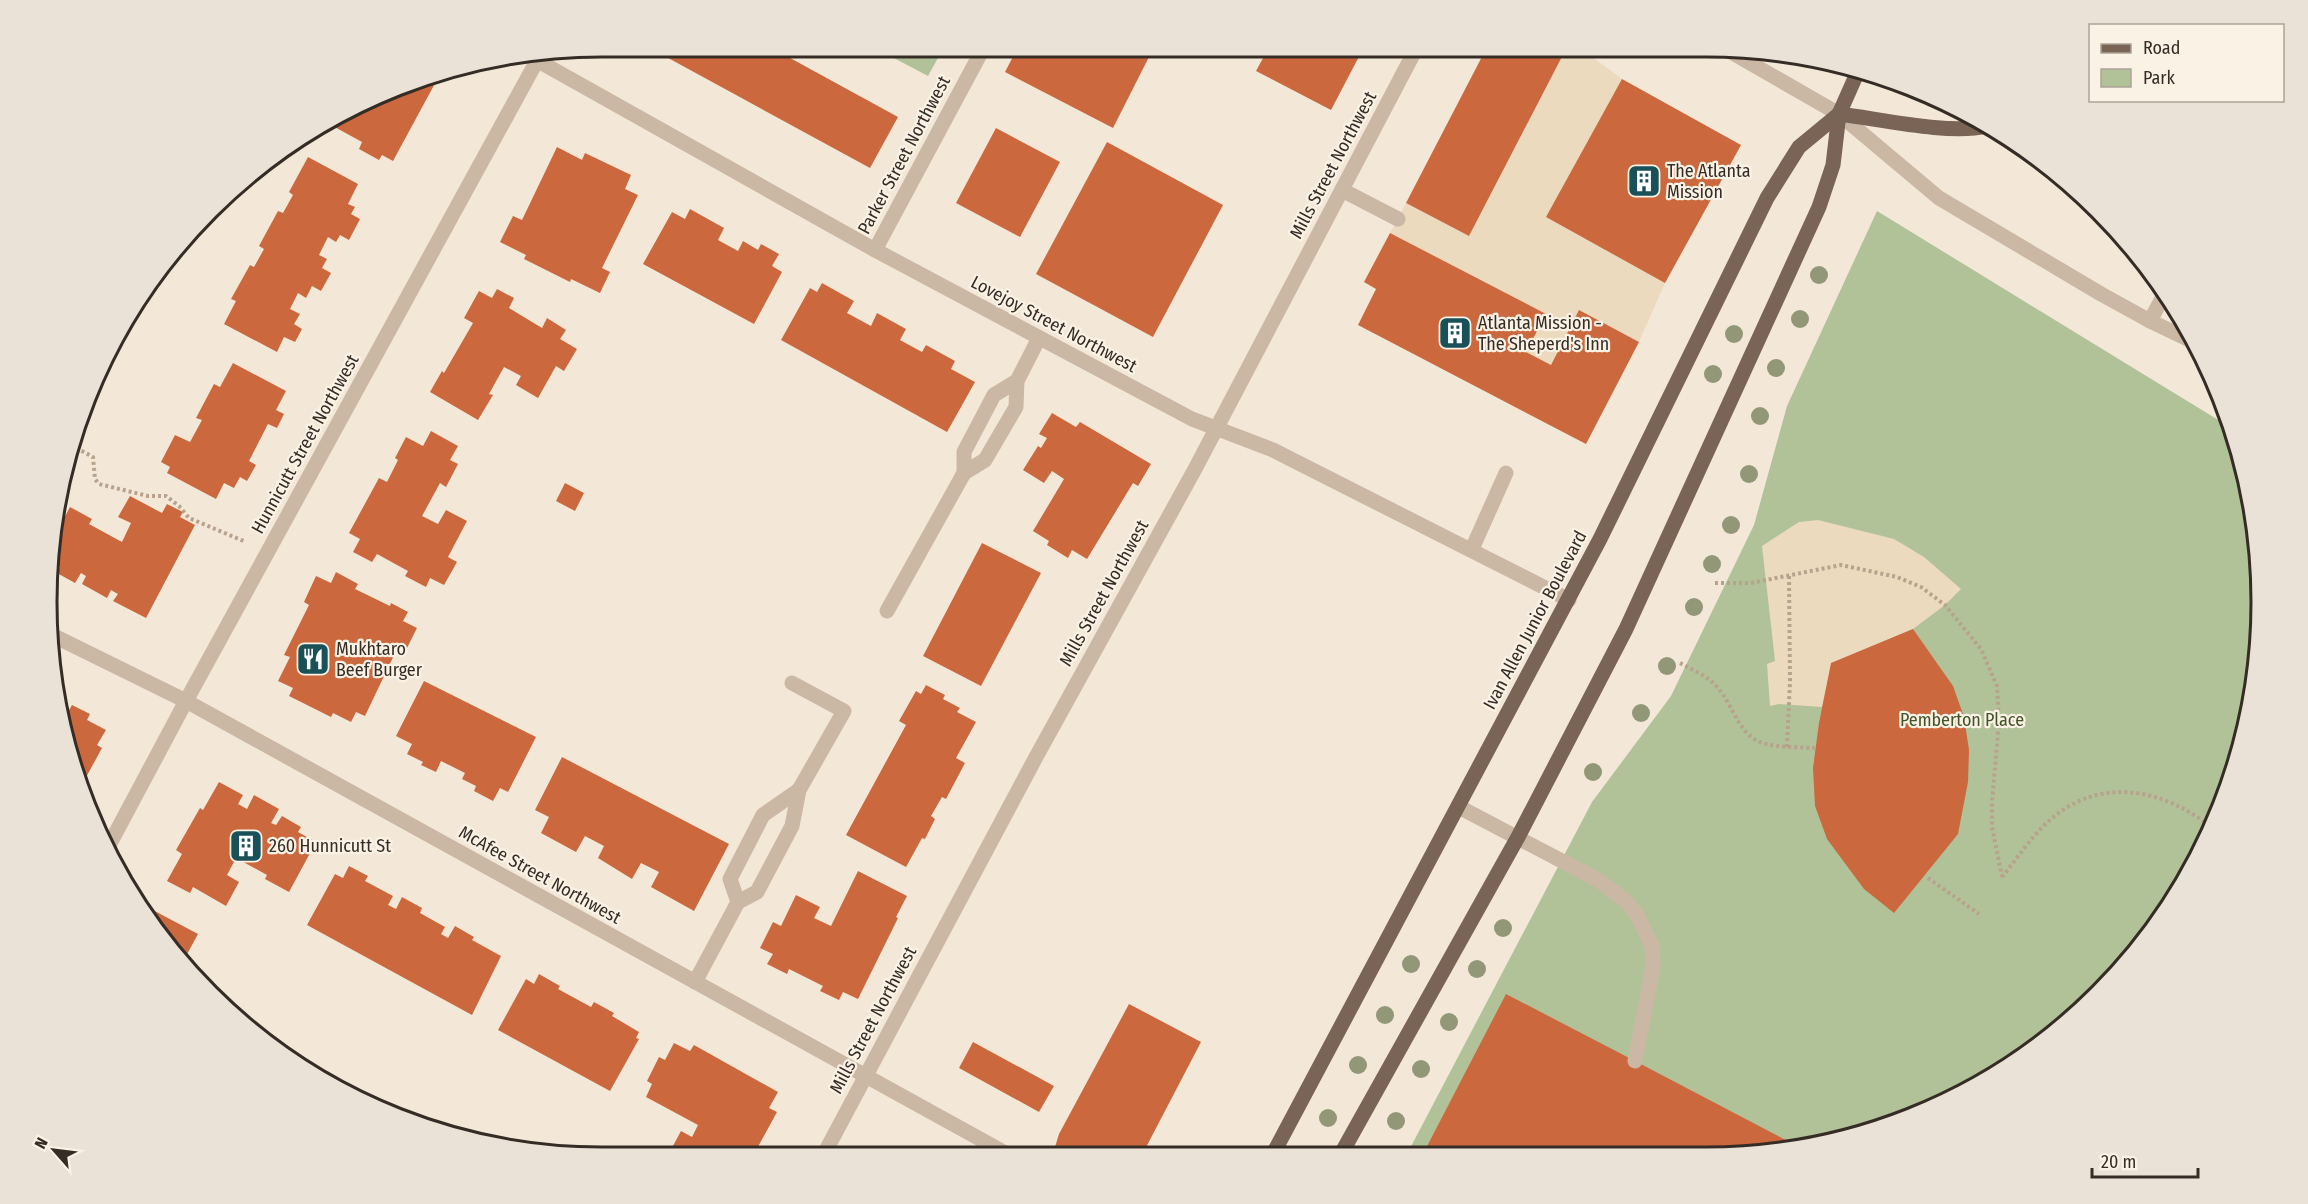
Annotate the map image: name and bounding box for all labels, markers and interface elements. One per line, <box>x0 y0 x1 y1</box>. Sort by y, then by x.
legend <box>2089 24 2284 102</box>
text: Road <box>2143 37 2180 59</box>
text: Park <box>2143 67 2176 89</box>
street label: Parker Street Northwest <box>853 72 955 238</box>
street label: Mills Street Northwest <box>1285 88 1381 242</box>
place label: The Atlanta Mission <box>1667 160 1751 203</box>
building icon: The Atlanta Mission <box>1626 163 1662 199</box>
street label: Lovejoy Street Northwest <box>967 271 1141 377</box>
place label: Atlanta Mission - The Sheperd's Inn <box>1478 312 1609 355</box>
building icon: Atlanta Mission - The Sheperd's Inn <box>1437 315 1473 351</box>
street label: Hunnicutt Street Northwest <box>247 350 364 537</box>
street label: Mills Street Northwest <box>1055 516 1153 670</box>
street label: Ivan Allen Junior Boulevard <box>1479 527 1591 713</box>
place label: Mukhtaro Beef Burger <box>336 638 423 681</box>
restaurant icon: Mukhtaro Beef Burger <box>295 641 331 677</box>
park label: Pemberton Place <box>1900 709 2024 731</box>
street label: McAfee Street Northwest <box>455 821 625 929</box>
building icon: 260 Hunnicutt St <box>228 828 264 864</box>
place label: 260 Hunnicutt St <box>269 835 391 857</box>
street label: Mills Street Northwest <box>825 943 921 1097</box>
north arrow <box>24 1120 84 1180</box>
text: N <box>31 1134 52 1152</box>
scale bar <box>2092 1141 2198 1179</box>
text: 20 m <box>2101 1151 2136 1173</box>

